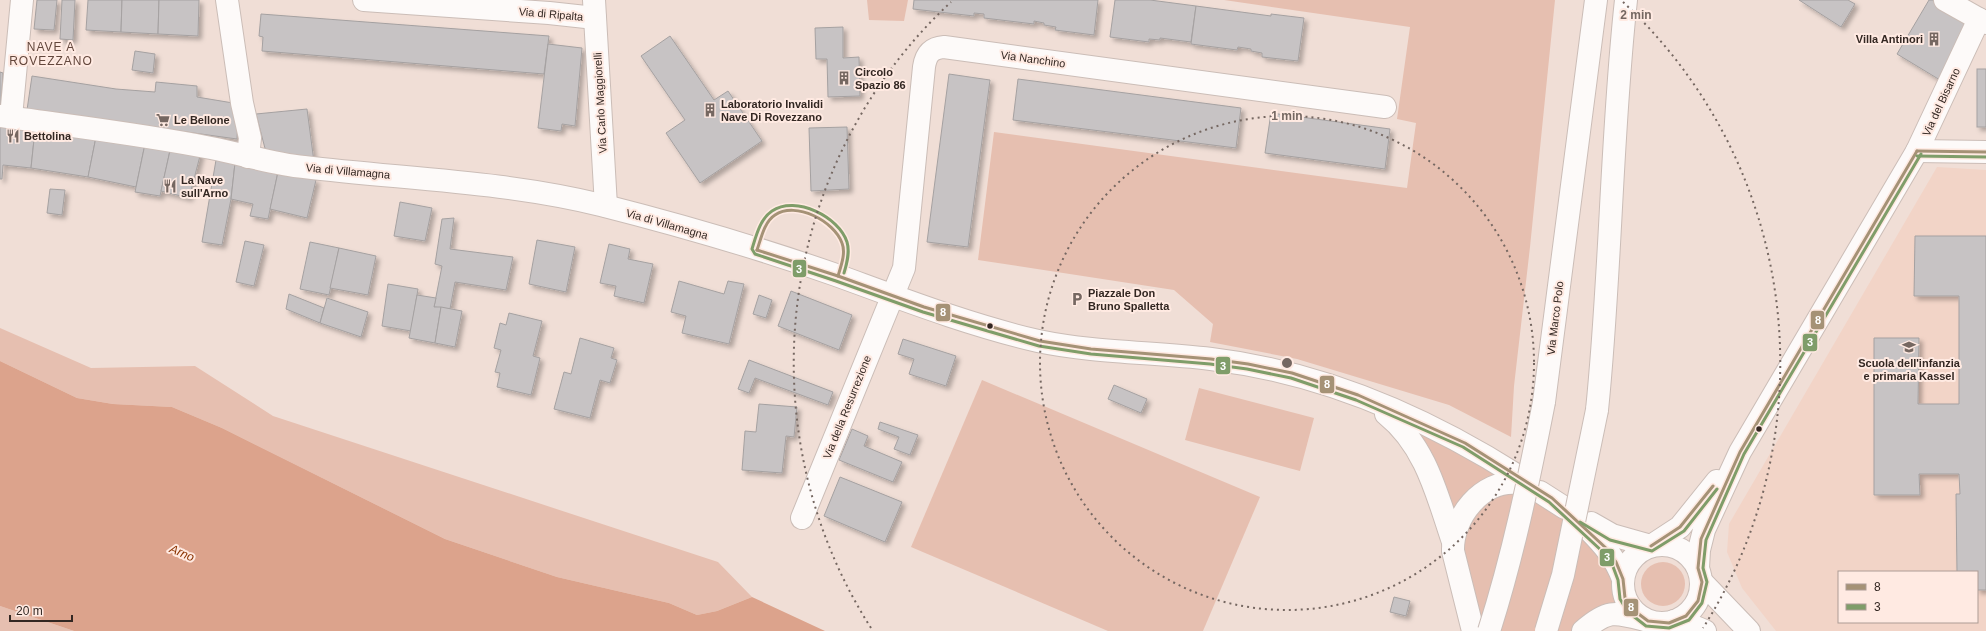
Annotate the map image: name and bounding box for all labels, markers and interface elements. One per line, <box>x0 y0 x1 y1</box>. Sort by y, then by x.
street label: Via di Ripalta <box>518 5 585 23</box>
text: 2 min <box>1620 8 1652 22</box>
building icon: Villa Antinori <box>1926 31 1942 47</box>
place label: Villa Antinori <box>1856 33 1923 45</box>
district label: NAVE A ROVEZZANO <box>9 40 93 68</box>
street label: Via Nanchino <box>1000 49 1066 69</box>
street label: Via Carlo Maggiorelli <box>591 52 609 154</box>
place label: Circolo Spazio 86 <box>855 66 906 91</box>
street label: Via del Bisarno <box>1920 66 1962 138</box>
building icon: Circolo Spazio 86 <box>836 70 852 86</box>
place label: Laboratorio Invalidi Nave Di Rovezzano <box>721 98 823 123</box>
building icon: Laboratorio Invalidi Nave Di Rovezzano <box>702 102 718 118</box>
text: 1 min <box>1271 109 1303 123</box>
supermarket icon: Le Bellone <box>155 112 171 128</box>
place label: Le Bellone <box>174 114 230 126</box>
restaurant icon: Bettolina <box>5 128 21 144</box>
place label: Bettolina <box>24 130 72 142</box>
street label: Via di Villamagna <box>305 161 392 181</box>
place label: La Nave sull'Arno <box>181 174 229 199</box>
restaurant icon: La Nave sull'Arno <box>162 178 178 194</box>
street label: Via di Villamagna <box>625 207 710 242</box>
line badge: 3 <box>792 259 807 278</box>
text: 3 <box>796 263 802 275</box>
street label: Via Marco Polo <box>1545 280 1565 356</box>
place label: Piazzale Don Bruno Spalletta <box>1088 287 1170 312</box>
parking icon: Piazzale Don Bruno Spalletta <box>1069 291 1085 307</box>
line badge: 8 <box>935 303 951 322</box>
text: 8 <box>940 306 946 318</box>
line badge: 8 <box>1810 310 1825 330</box>
text: 8 <box>1815 314 1821 326</box>
unlabelled marker <box>985 321 995 331</box>
line badge: 3 <box>1802 333 1818 352</box>
text: 3 <box>1807 336 1813 348</box>
school or university icon: Scuola dell'infanzia e primaria Kassel <box>1901 339 1917 355</box>
street label: Via della Resurrezione <box>821 354 873 460</box>
line badge: 3 <box>1215 356 1231 375</box>
centre of rings <box>1280 356 1294 370</box>
place label: Scuola dell'infanzia e primaria Kassel <box>1858 357 1961 382</box>
text: 3 <box>1220 360 1226 372</box>
line badge: 8 <box>1319 375 1335 394</box>
text: 8 <box>1324 378 1330 390</box>
unlabelled marker <box>1754 424 1764 434</box>
water label: Arno <box>167 541 197 565</box>
line badge: 3 <box>1599 548 1615 567</box>
text: 3 <box>1604 551 1610 563</box>
legend <box>1838 571 1978 623</box>
text: 8 <box>1874 580 1881 594</box>
scale bar <box>10 597 72 623</box>
line badge: 8 <box>1623 598 1639 617</box>
text: 3 <box>1874 600 1881 614</box>
text: 8 <box>1628 601 1634 613</box>
text: 20 m <box>16 604 43 618</box>

